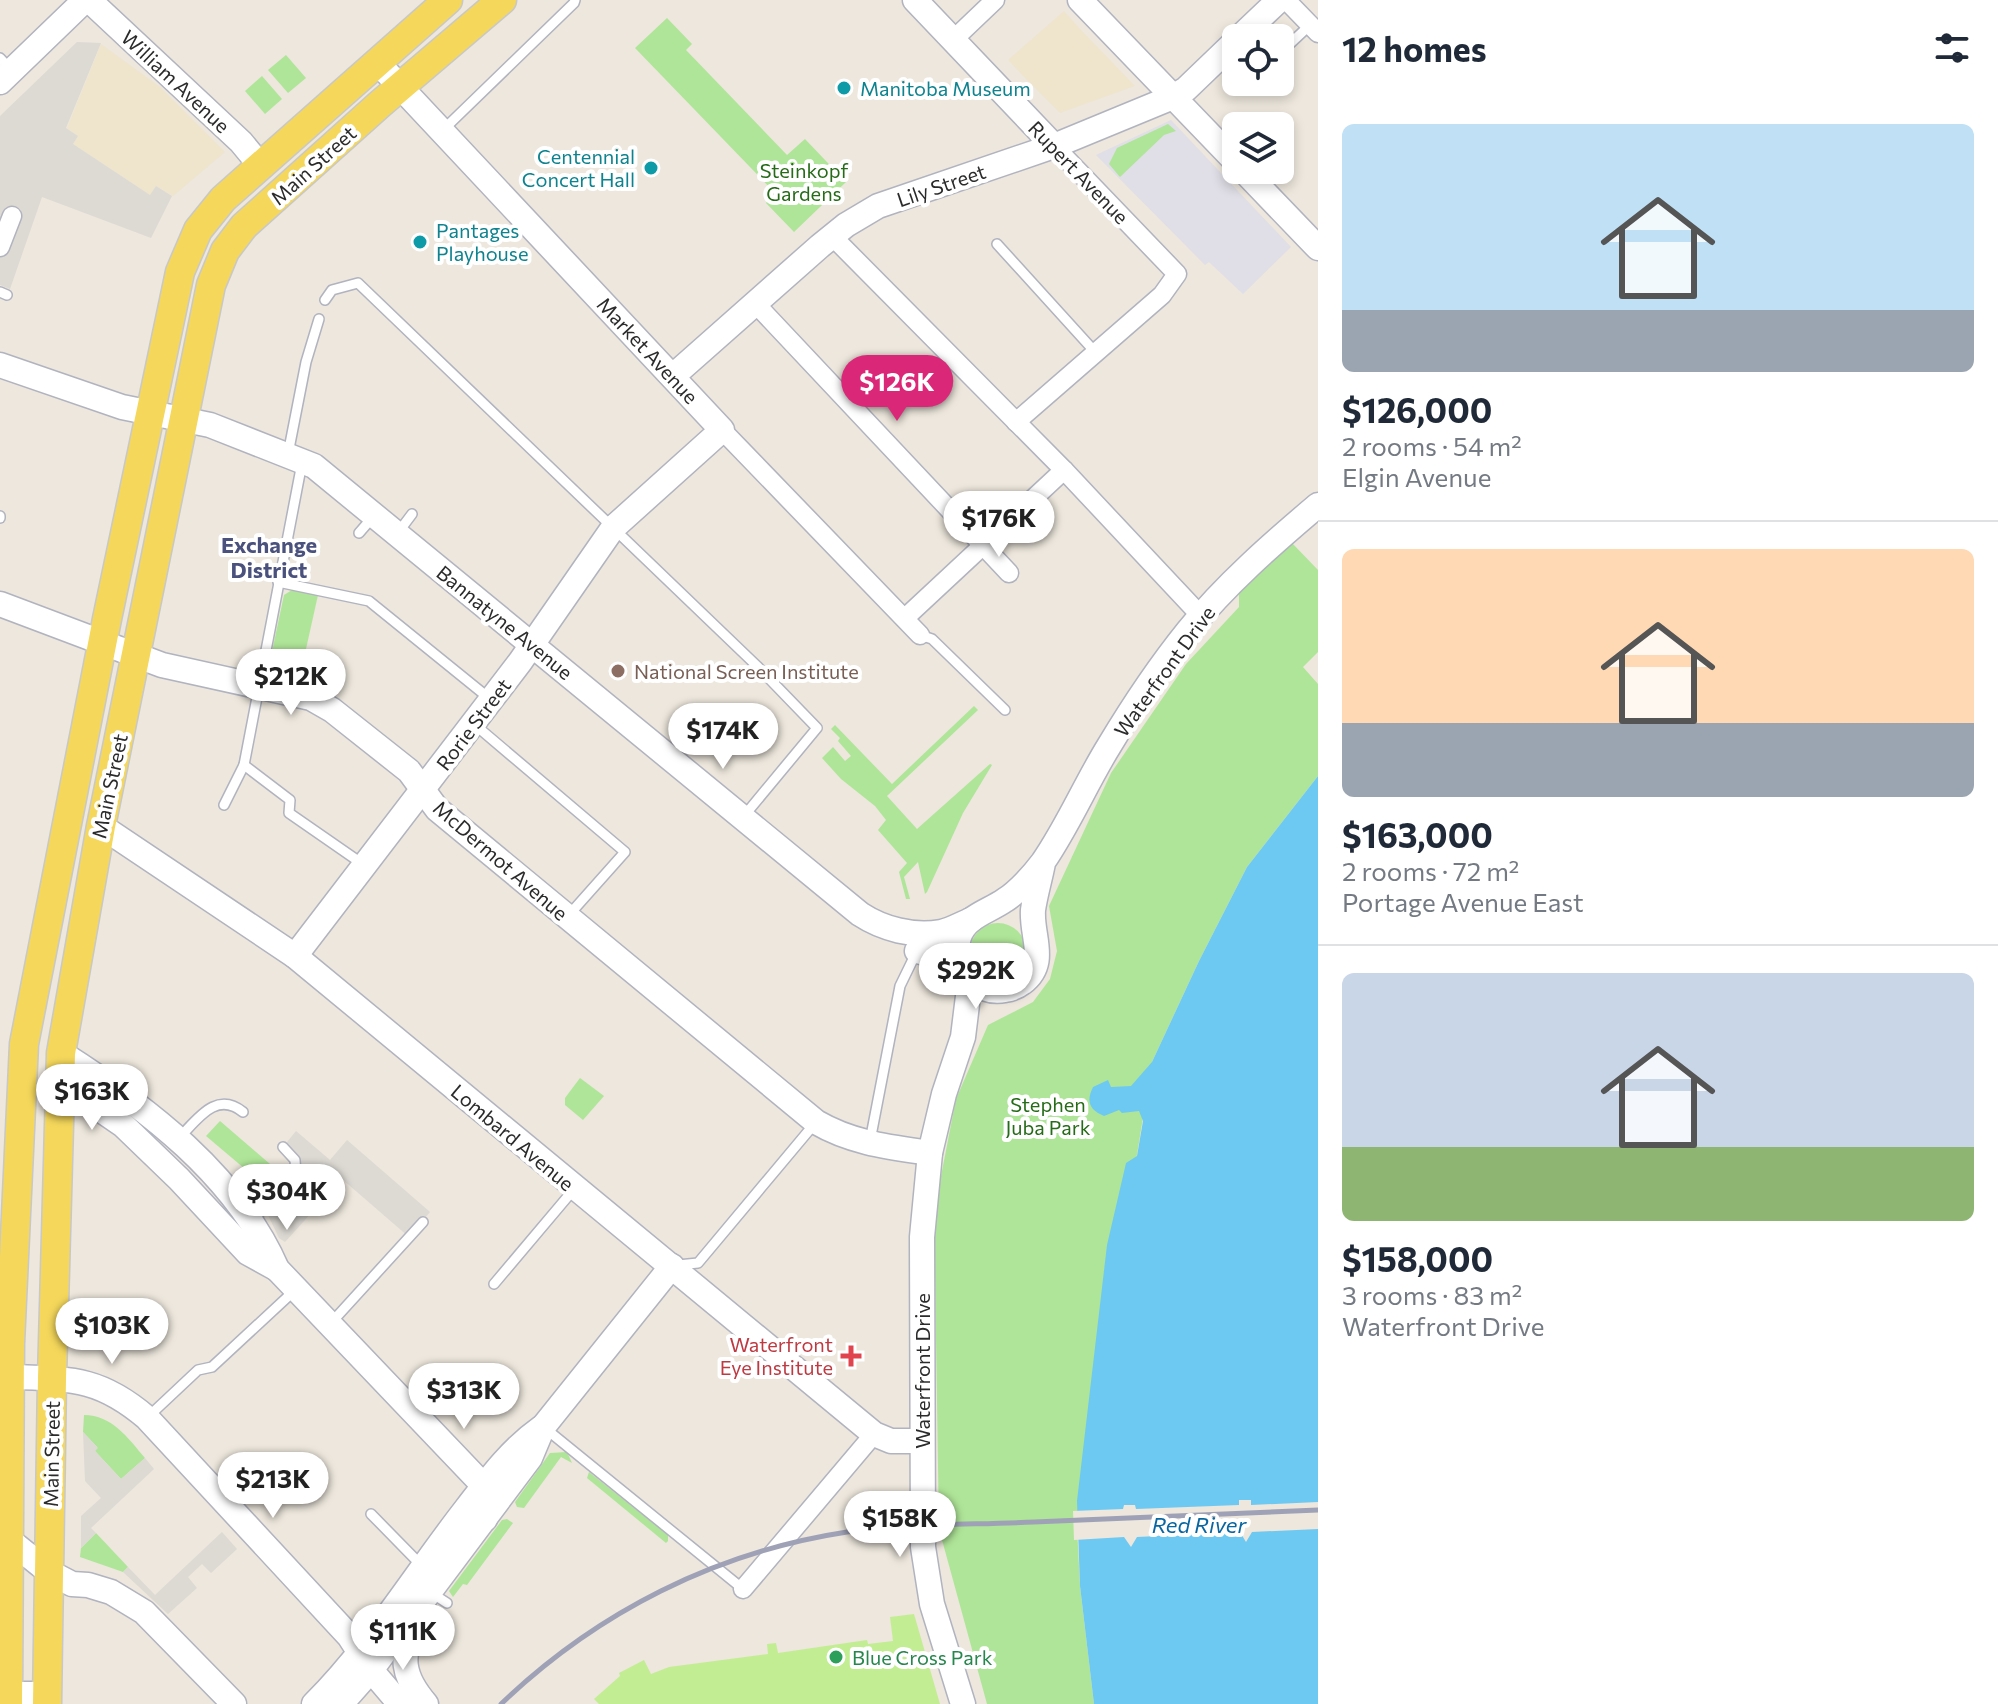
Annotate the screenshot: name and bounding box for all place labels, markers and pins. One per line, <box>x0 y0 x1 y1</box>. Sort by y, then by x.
place label: Manitoba Museum <box>860 76 1031 100</box>
marker: Manitoba Museum <box>835 79 853 97</box>
place label: Centennial Concert Hall <box>522 144 635 191</box>
marker: Centennial Concert Hall <box>642 159 660 177</box>
place label: Pantages Playhouse <box>436 218 528 265</box>
marker: Pantages Playhouse <box>411 233 429 251</box>
pin: $126K <box>841 355 953 423</box>
pin: $176K <box>943 491 1055 559</box>
pin: $212K <box>235 649 347 717</box>
place label: National Screen Institute <box>634 659 859 683</box>
marker: National Screen Institute <box>609 662 627 680</box>
pin: $174K <box>667 703 779 771</box>
pin: $292K <box>920 943 1032 1011</box>
pin: $163K <box>36 1064 148 1132</box>
pin: $304K <box>231 1164 343 1232</box>
pin: $103K <box>56 1298 168 1366</box>
place label: Waterfront Eye Institute <box>720 1332 833 1379</box>
marker: Waterfront Eye Institute <box>840 1345 862 1367</box>
pin: $313K <box>408 1363 520 1431</box>
pin: $213K <box>217 1452 329 1520</box>
pin: $158K <box>844 1491 956 1559</box>
pin: $111K <box>347 1604 459 1672</box>
place label: Blue Cross Park <box>852 1645 993 1669</box>
marker: Blue Cross Park <box>827 1648 845 1666</box>

